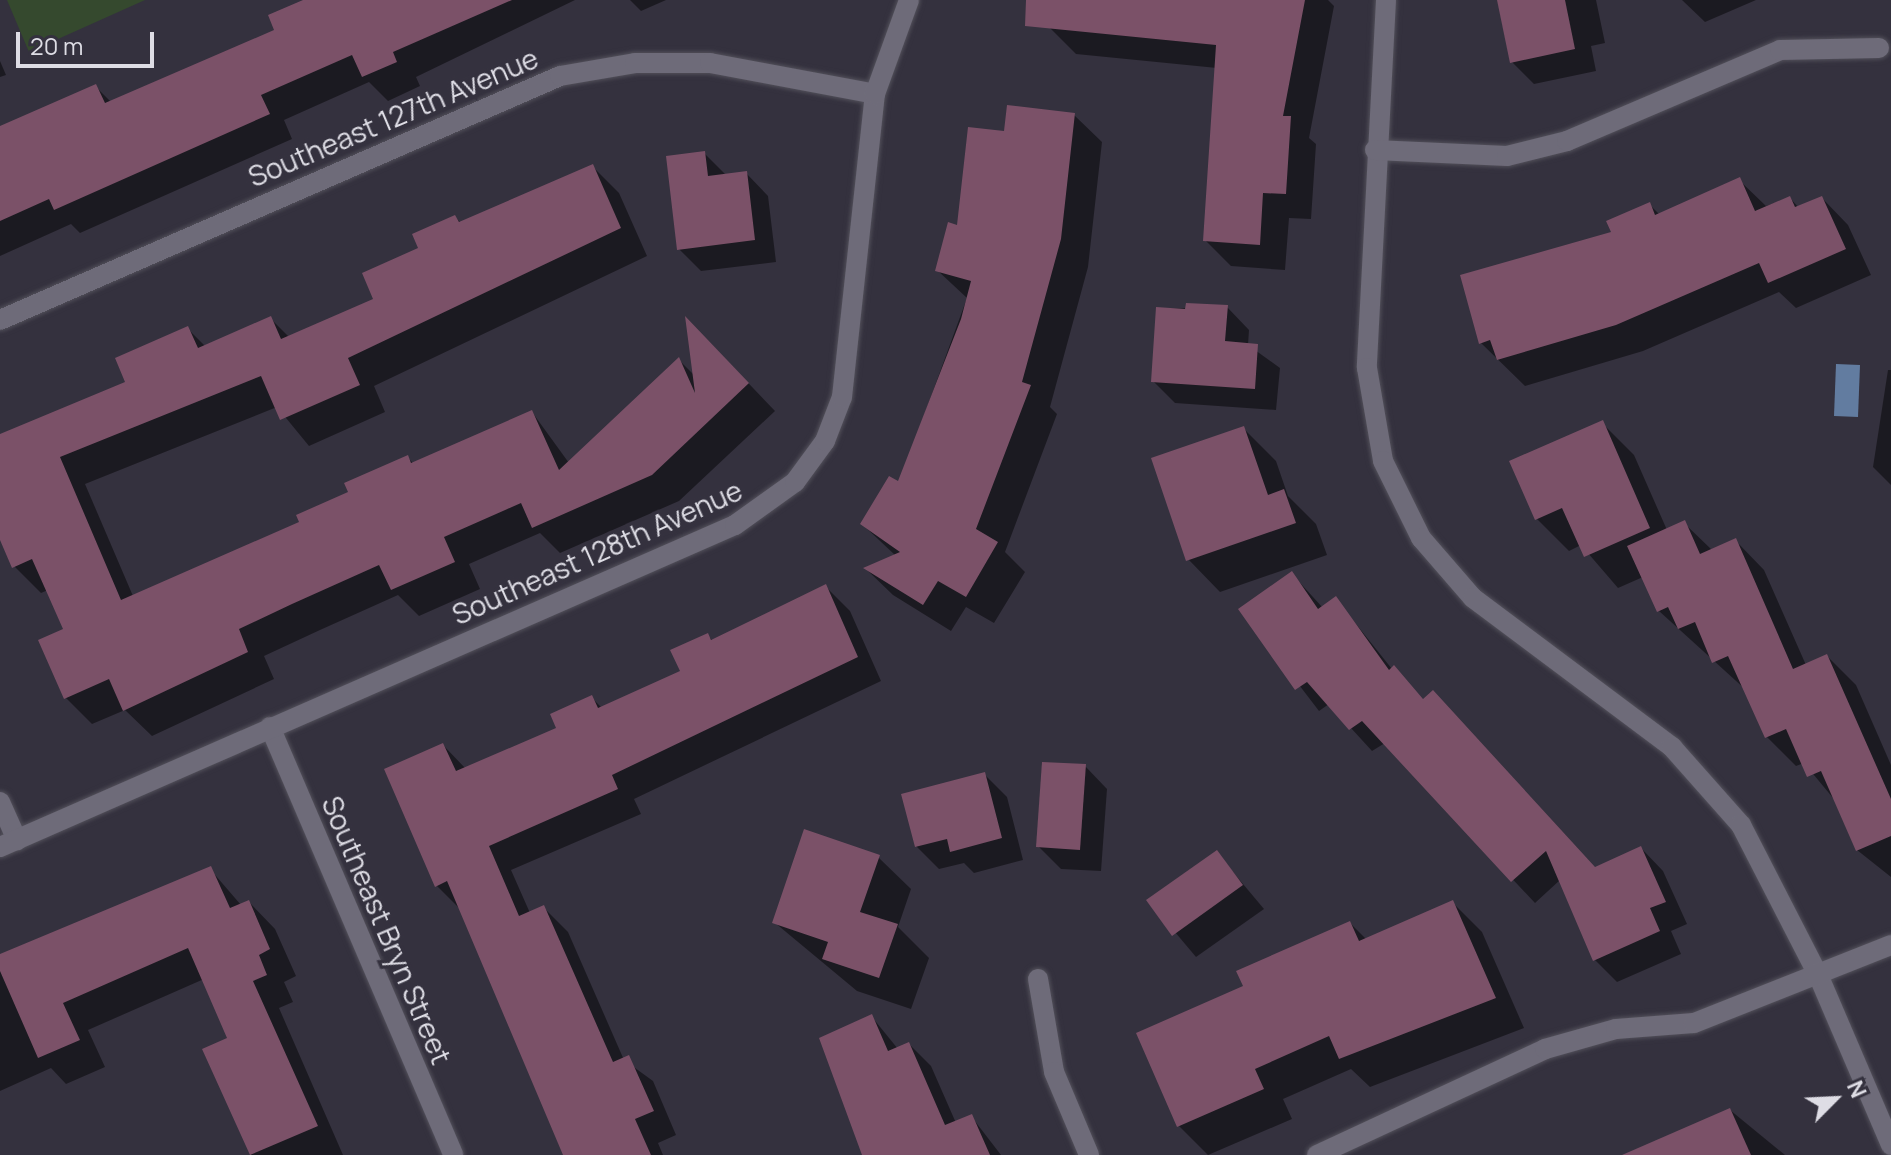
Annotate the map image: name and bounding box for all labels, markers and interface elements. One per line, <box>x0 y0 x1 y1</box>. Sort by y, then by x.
scale bar <box>20 16 158 66</box>
text: 20 m <box>30 29 83 62</box>
street label: Southeast 127th Avenue <box>243 41 543 193</box>
street label: Southeast 128th Avenue <box>447 473 747 631</box>
street label: Southeast Bryn Street <box>315 791 459 1069</box>
north arrow <box>1795 1059 1875 1139</box>
text: N <box>1840 1076 1874 1103</box>

